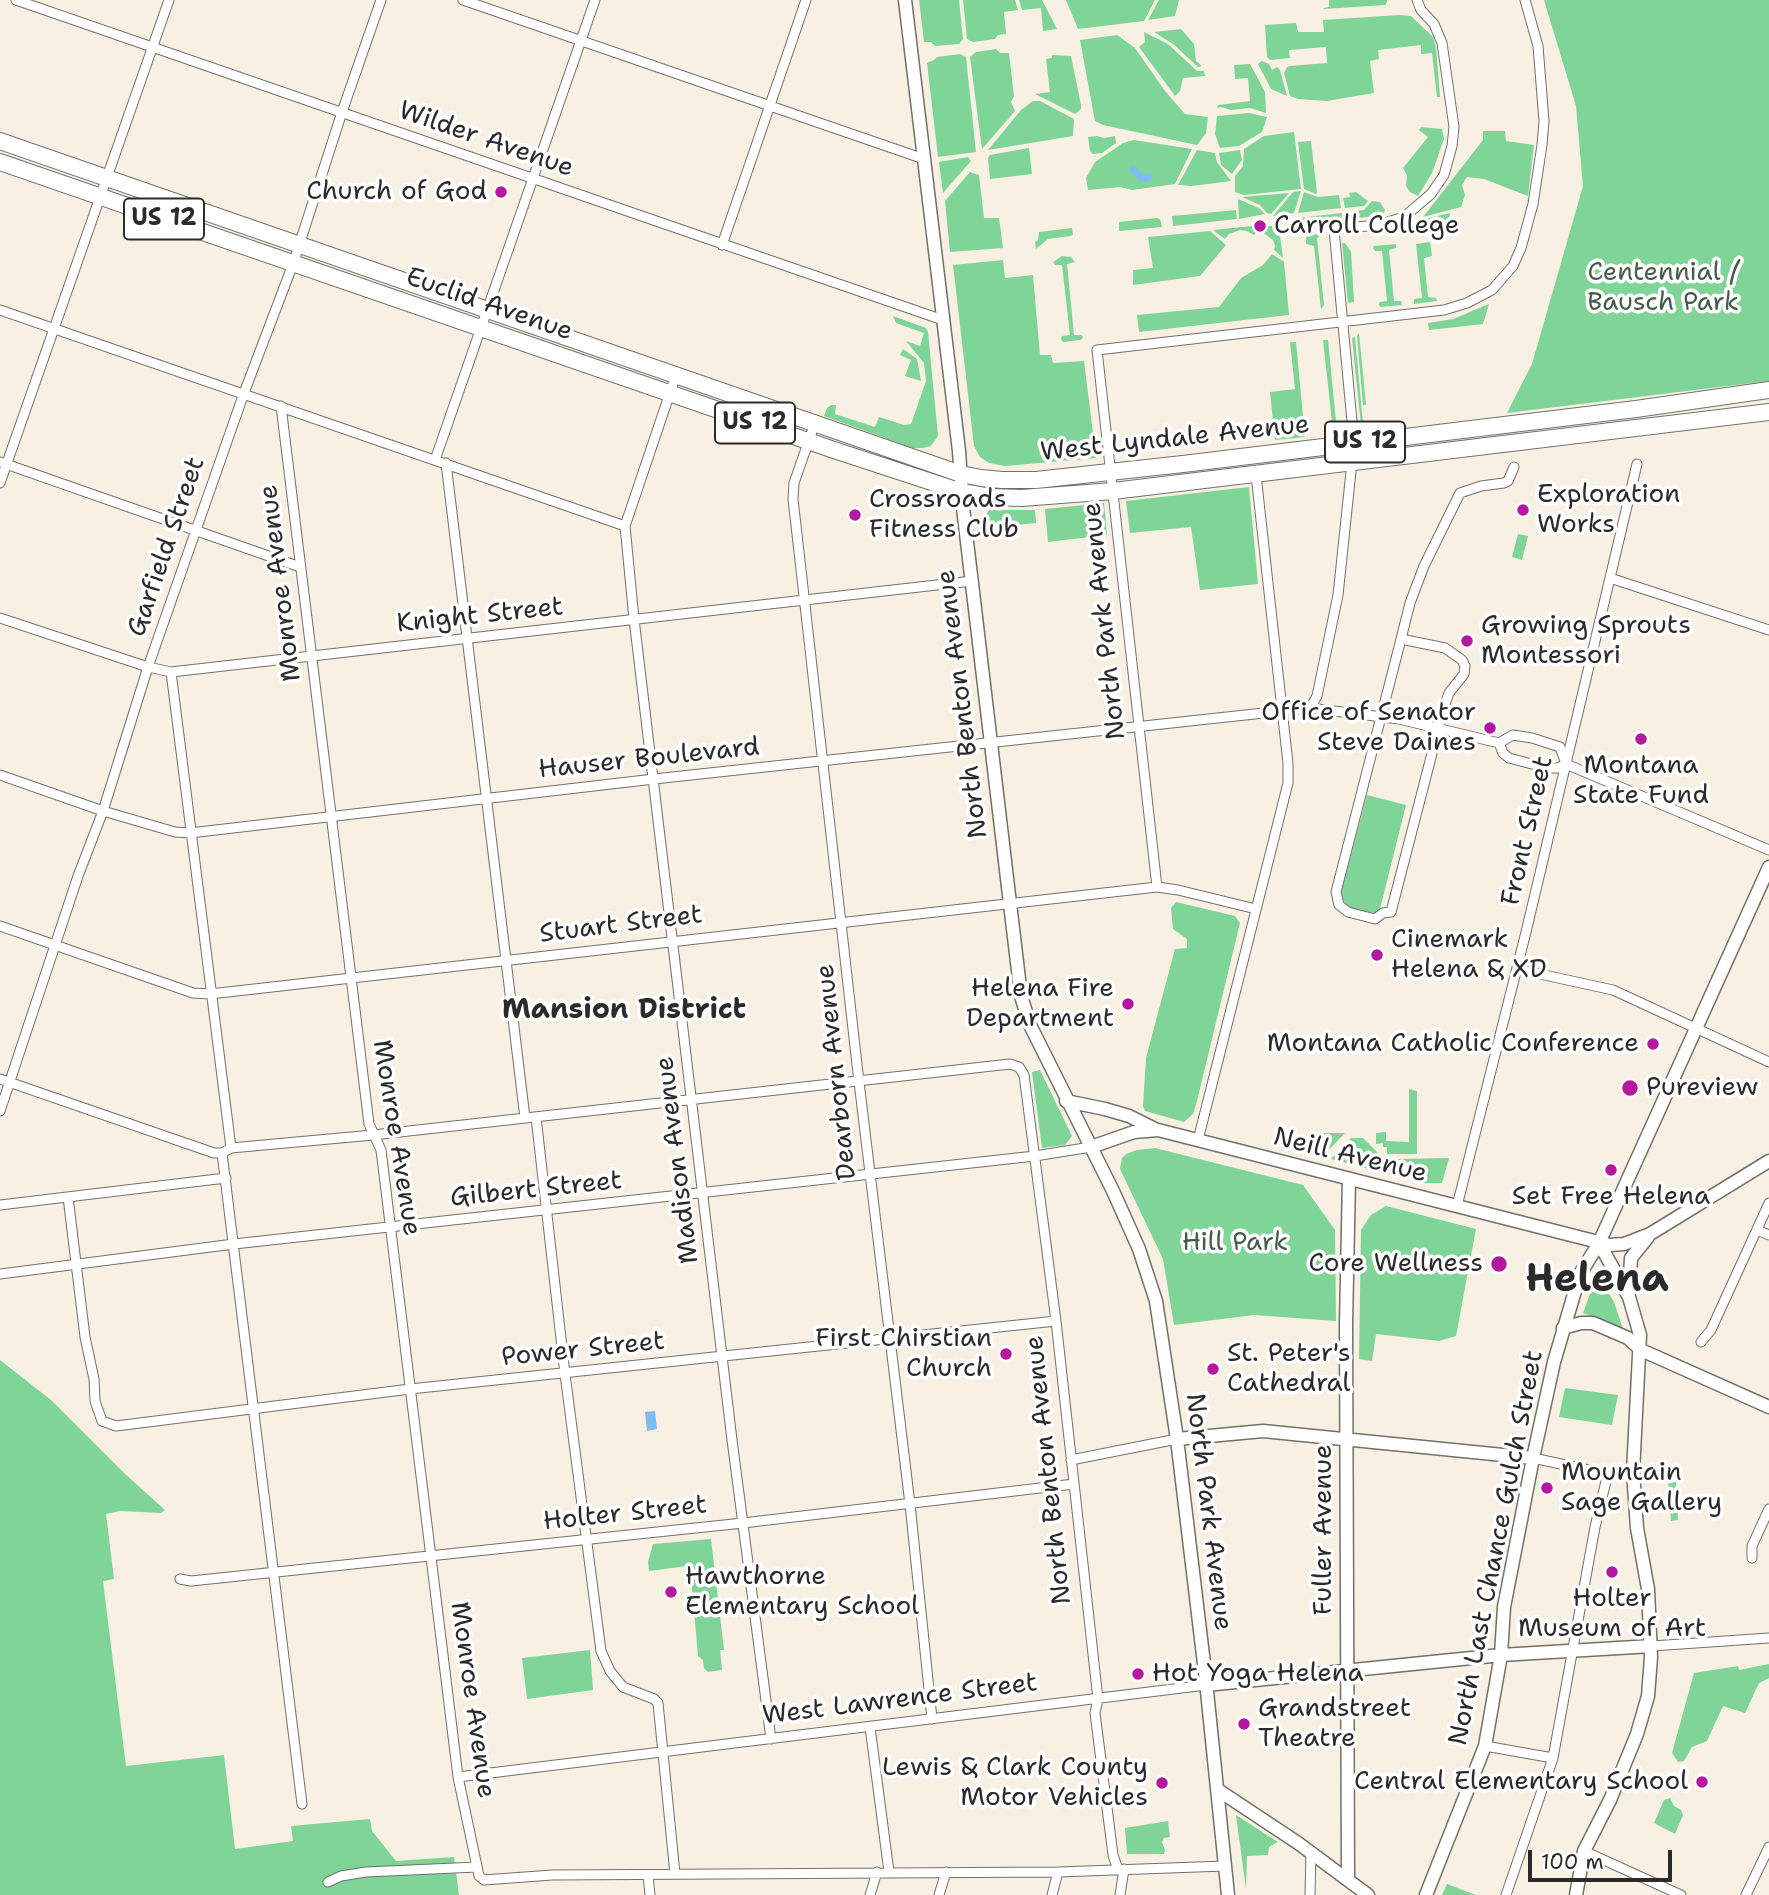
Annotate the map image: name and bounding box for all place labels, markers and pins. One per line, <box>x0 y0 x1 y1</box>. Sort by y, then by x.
place label: Church of God <box>306 176 487 208</box>
marker: Church of God <box>493 184 509 200</box>
place label: Carroll College <box>1274 210 1459 242</box>
marker: Carroll College <box>1252 218 1268 234</box>
place label: Exploration Works <box>1537 479 1680 540</box>
place label: Crossroads Fitness Club <box>869 484 1019 546</box>
marker: Exploration Works <box>1515 502 1531 518</box>
marker: Crossroads Fitness Club <box>847 507 863 523</box>
place label: Growing Sprouts Montessori <box>1481 610 1691 672</box>
marker: Growing Sprouts Montessori <box>1459 633 1475 649</box>
place label: Office of Senator Steve Daines <box>1261 697 1476 758</box>
marker: Office of Senator Steve Daines <box>1482 720 1498 736</box>
marker: Montana State Fund <box>1633 731 1649 747</box>
place label: Montana State Fund <box>1573 750 1709 812</box>
place label: Cinemark Helena & XD <box>1391 924 1547 986</box>
marker: Cinemark Helena & XD <box>1369 947 1385 963</box>
place label: Helena Fire Department <box>966 973 1114 1034</box>
marker: Helena Fire Department <box>1120 996 1136 1012</box>
place label: Montana Catholic Conference <box>1267 1028 1639 1060</box>
marker: Montana Catholic Conference <box>1645 1036 1661 1052</box>
place label: Pureview <box>1646 1072 1758 1104</box>
marker: Pureview <box>1620 1078 1640 1098</box>
marker: Set Free Helena <box>1603 1162 1619 1178</box>
place label: Set Free Helena <box>1512 1181 1710 1213</box>
place label: Core Wellness <box>1309 1248 1483 1280</box>
marker: Core Wellness <box>1489 1254 1509 1274</box>
place label: First Chirstian Church <box>815 1323 992 1384</box>
place label: St. Peter's Cathedral <box>1227 1338 1350 1400</box>
marker: First Chirstian Church <box>998 1346 1014 1362</box>
marker: St. Peter's Cathedral <box>1205 1361 1221 1377</box>
place label: Mountain Sage Gallery <box>1561 1457 1722 1518</box>
marker: Mountain Sage Gallery <box>1539 1480 1555 1496</box>
place label: Hawthorne Elementary School <box>685 1561 919 1622</box>
marker: Holter Museum of Art <box>1604 1564 1620 1580</box>
place label: Holter Museum of Art <box>1518 1583 1706 1644</box>
marker: Hawthorne Elementary School <box>663 1584 679 1600</box>
place label: Hot Yoga Helena <box>1152 1658 1364 1690</box>
marker: Hot Yoga Helena <box>1130 1666 1146 1682</box>
place label: Grandstreet Theatre <box>1258 1693 1411 1754</box>
marker: Grandstreet Theatre <box>1236 1716 1252 1732</box>
place label: Lewis & Clark County Motor Vehicles <box>882 1752 1148 1814</box>
place label: Central Elementary School <box>1354 1766 1688 1798</box>
marker: Central Elementary School <box>1694 1774 1710 1790</box>
marker: Lewis & Clark County Motor Vehicles <box>1154 1775 1170 1791</box>

